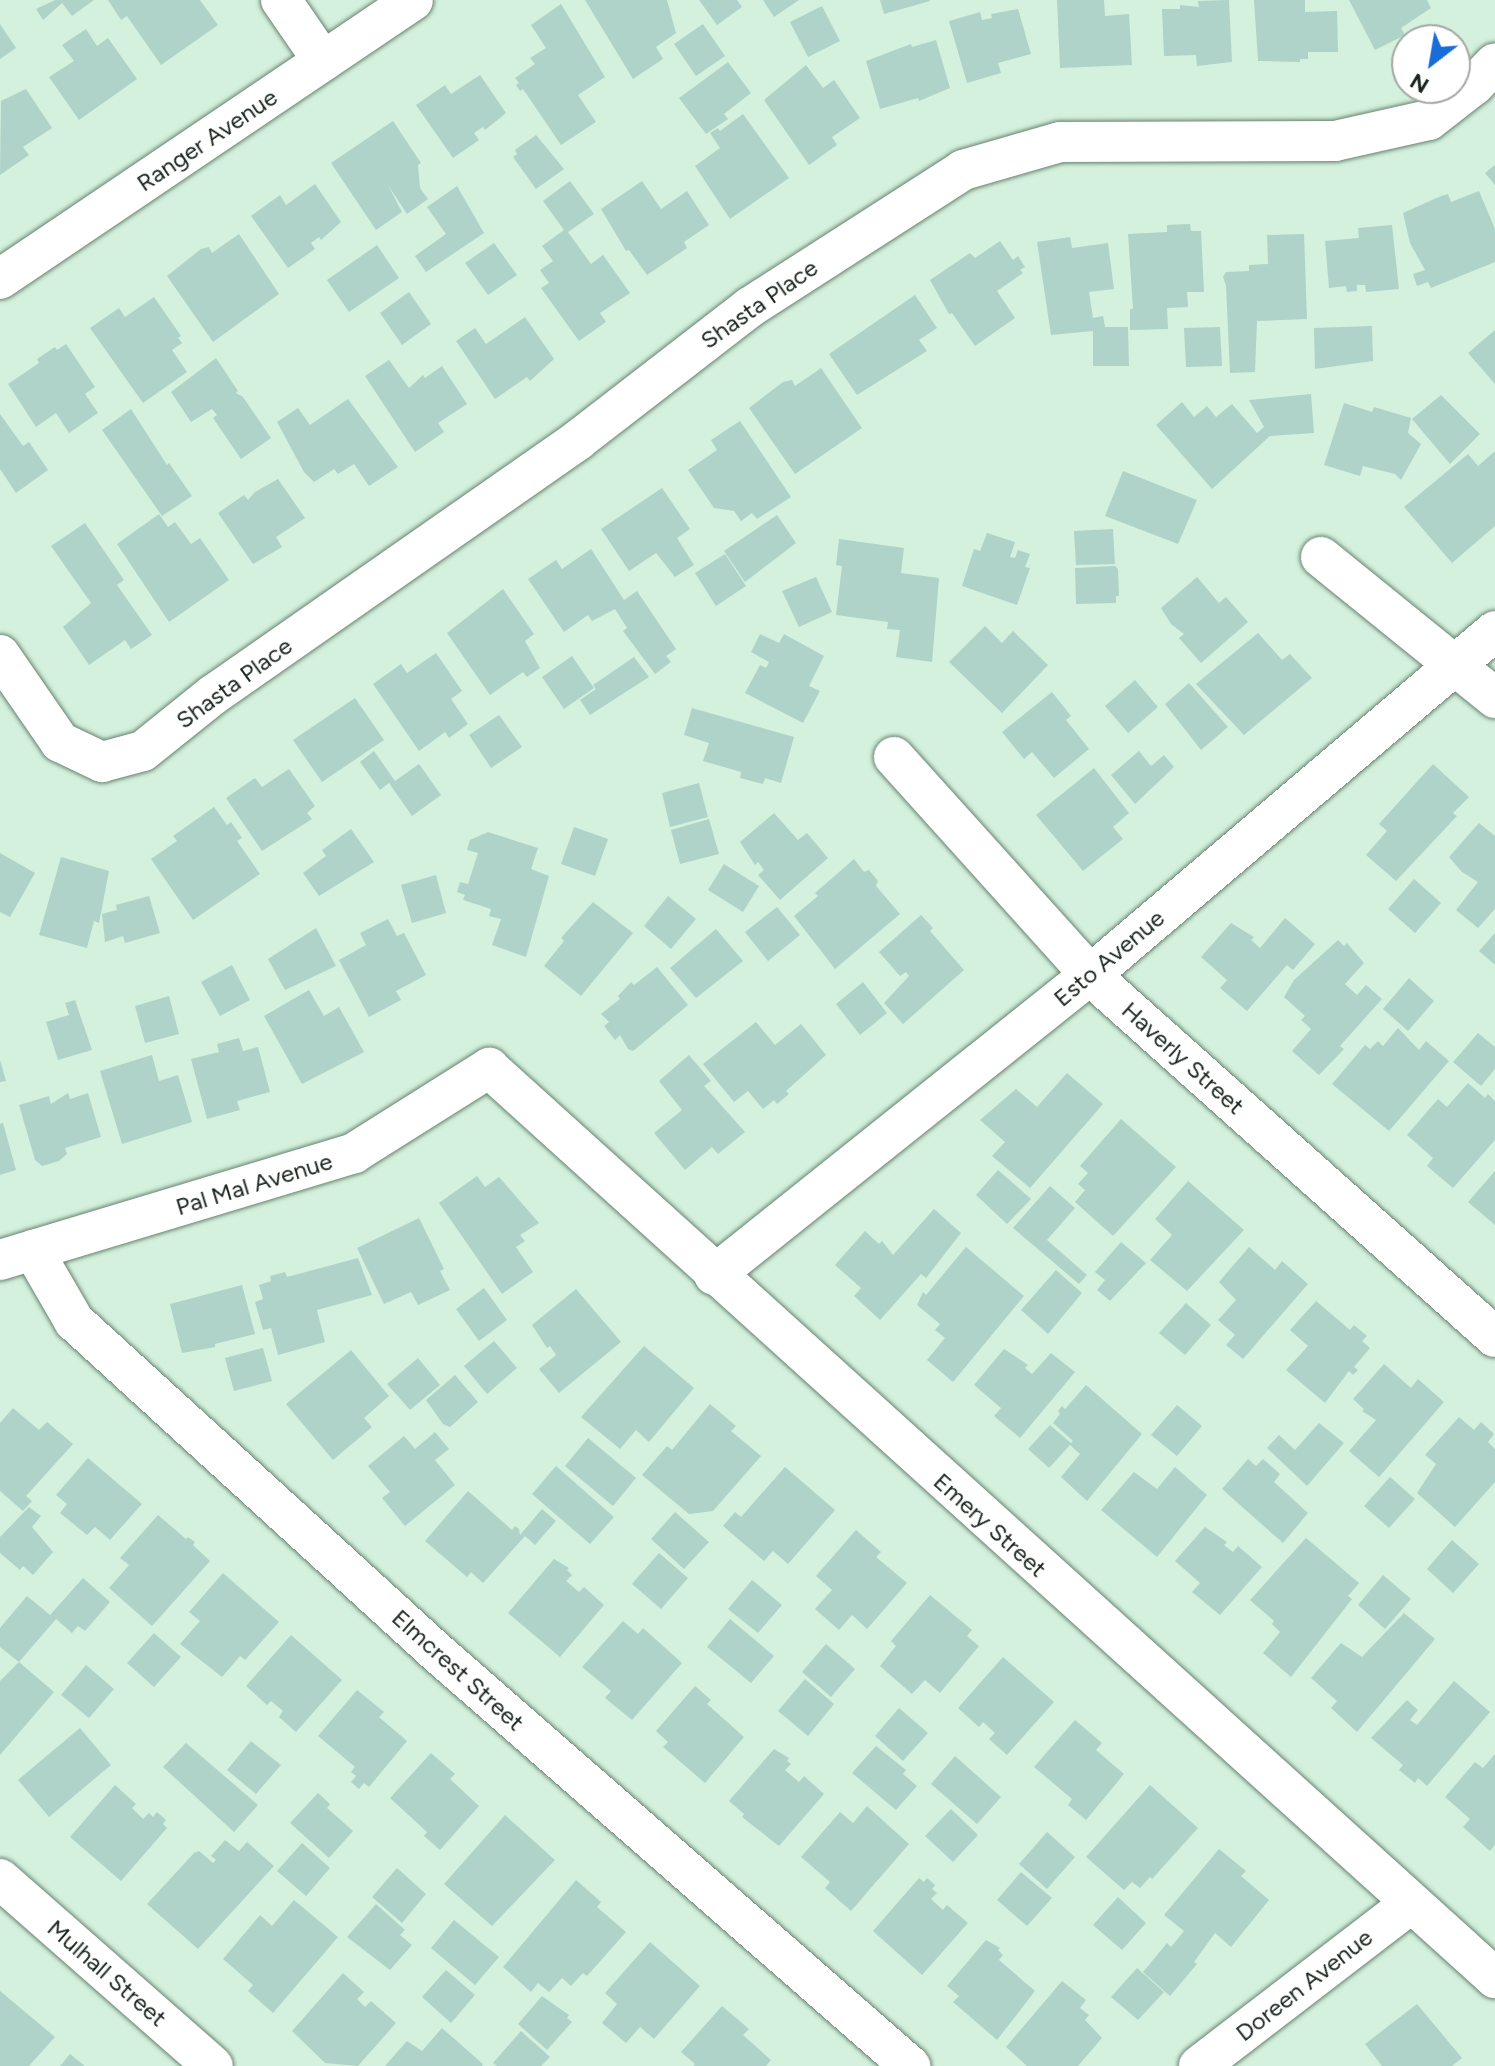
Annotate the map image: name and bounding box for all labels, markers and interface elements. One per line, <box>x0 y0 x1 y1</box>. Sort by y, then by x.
north arrow <box>1391 24 1471 104</box>
text: N <box>1405 67 1434 99</box>
street label: Ranger Avenue <box>131 82 283 198</box>
street label: Shasta Place <box>695 253 823 355</box>
street label: Shasta Place <box>170 631 298 735</box>
street label: Esto Avenue <box>1048 903 1170 1013</box>
street label: Haverly Street <box>1116 996 1250 1120</box>
street label: Pal Mal Avenue <box>172 1147 336 1221</box>
street label: Emery Street <box>928 1467 1052 1583</box>
street label: Elmcrest Street <box>386 1603 530 1737</box>
street label: Mulhall Street <box>42 1913 172 2033</box>
street label: Doreen Avenue <box>1230 1923 1378 2047</box>

